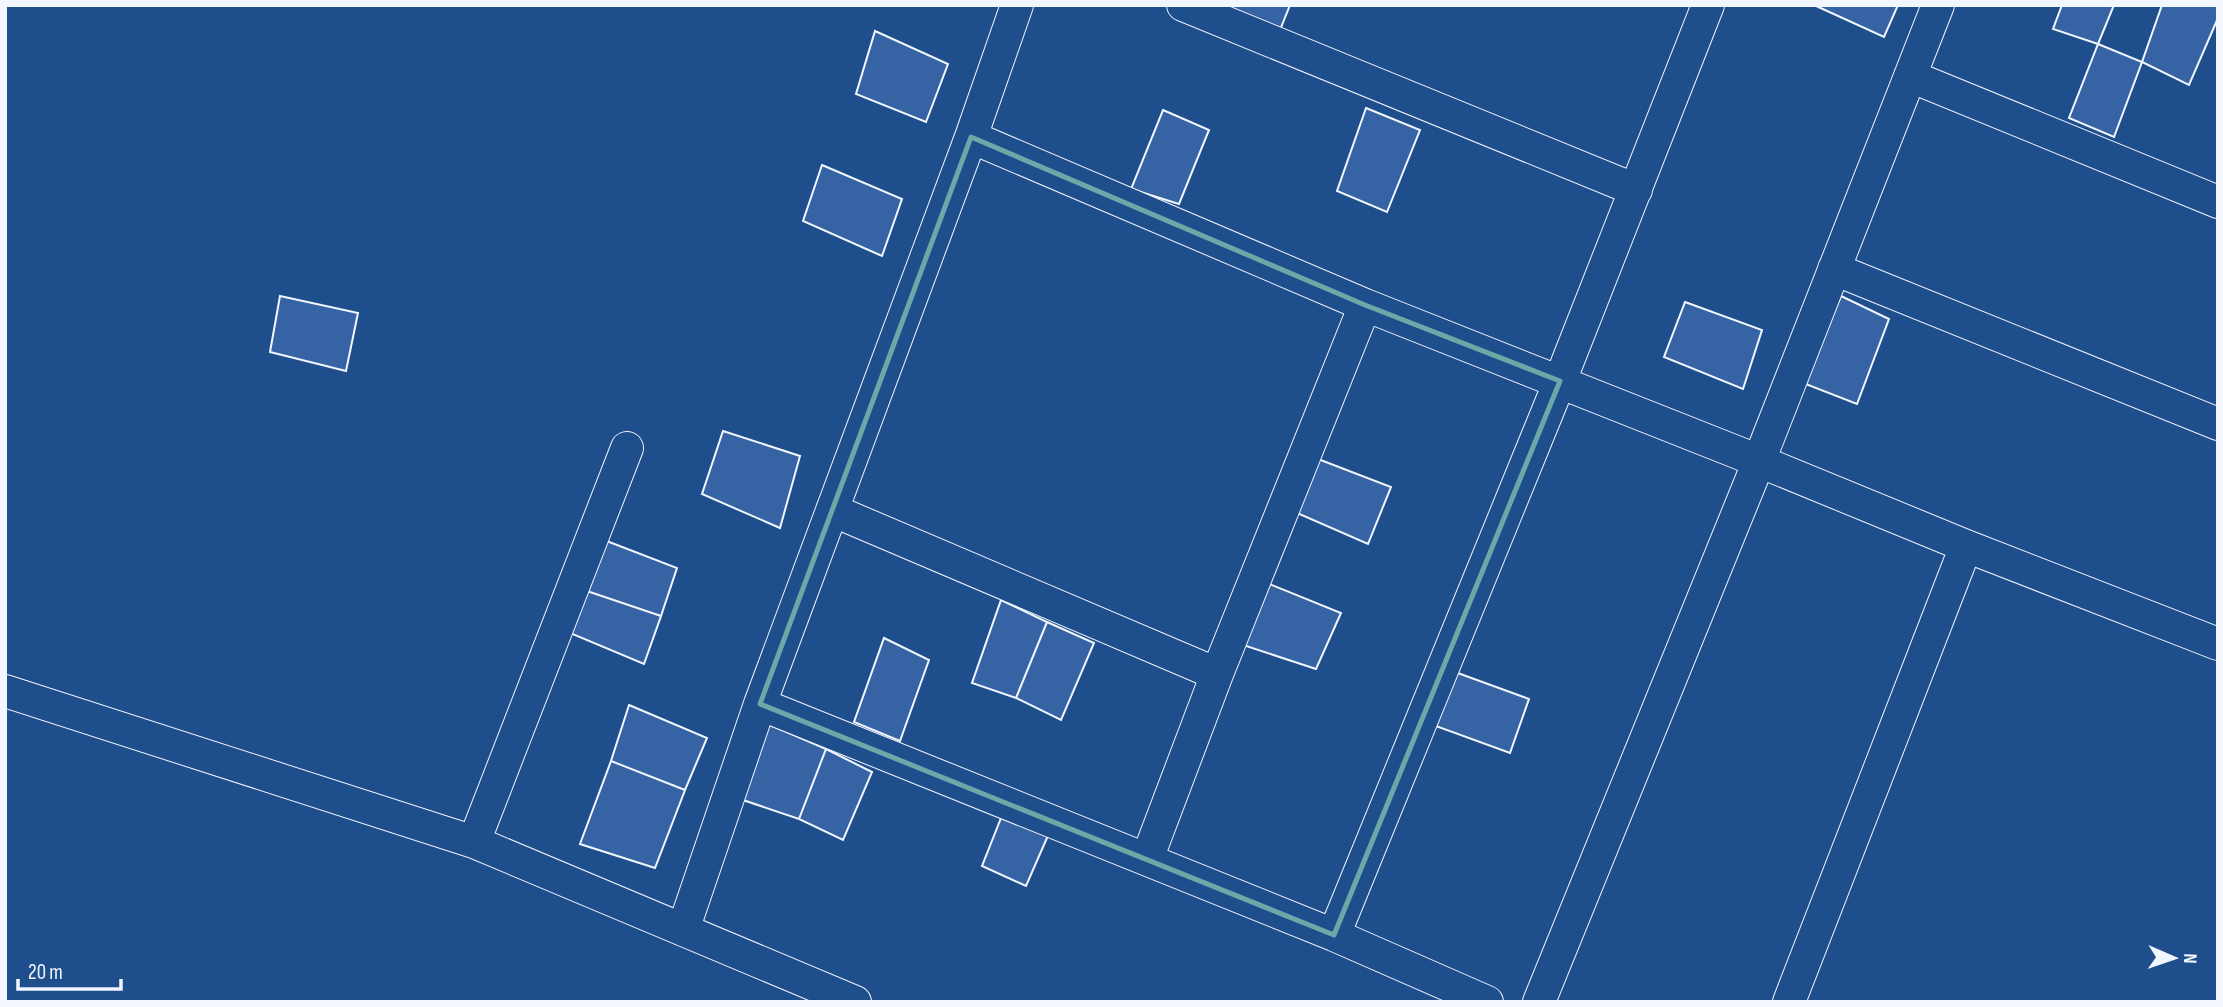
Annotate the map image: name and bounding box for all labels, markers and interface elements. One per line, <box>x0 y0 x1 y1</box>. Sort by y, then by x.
north arrow <box>2139 923 2209 993</box>
scale bar <box>18 948 121 992</box>
text: N <box>2178 953 2201 964</box>
text: 20 m <box>28 960 63 985</box>

